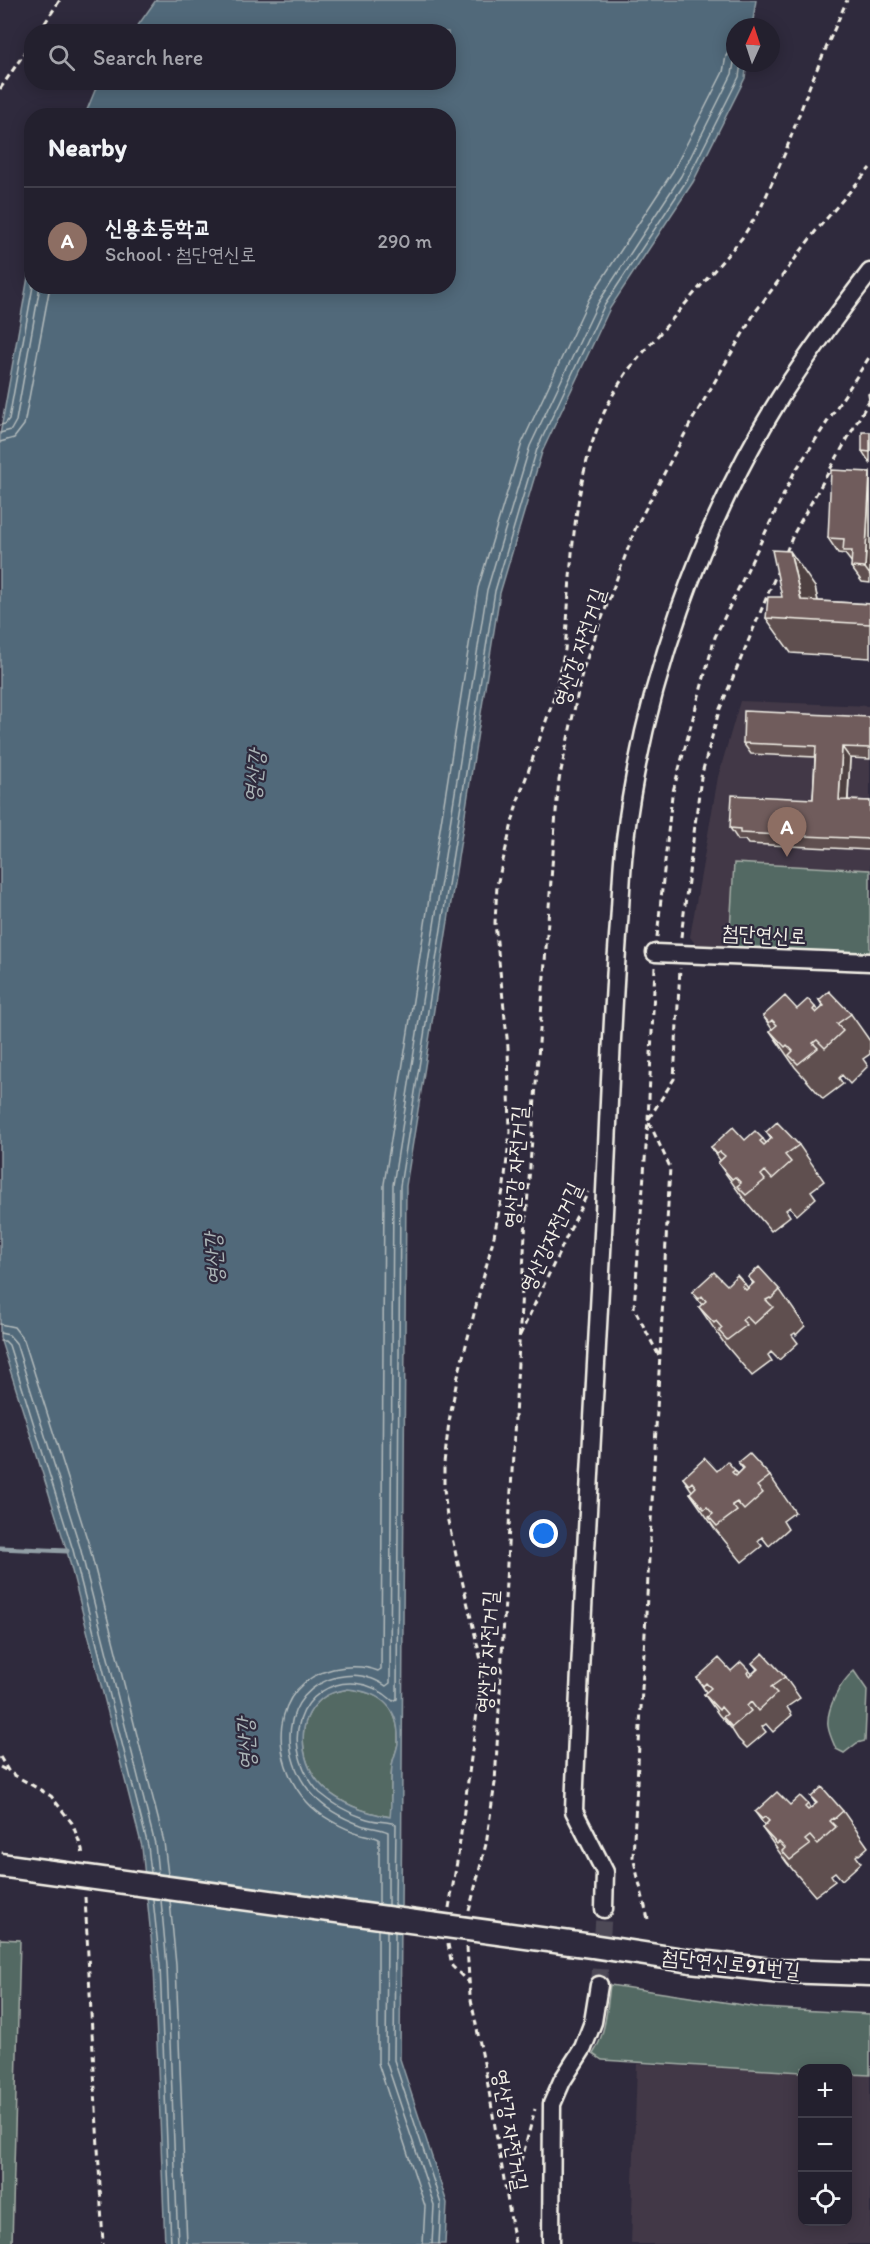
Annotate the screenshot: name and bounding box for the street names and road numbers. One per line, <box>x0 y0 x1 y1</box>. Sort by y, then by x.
street label: 영산강 자전거길 <box>548 585 610 709</box>
street label: 첨단연신로 <box>721 919 807 949</box>
street label: 영산강 자전거길 <box>498 1105 532 1229</box>
street label: 영산강자전거길 <box>514 1178 586 1296</box>
street label: 영산강 자전거길 <box>471 1590 503 1714</box>
street label: 첨단연신로91번길 <box>661 1943 802 1983</box>
street label: 영산강 자전거길 <box>488 2067 534 2193</box>

